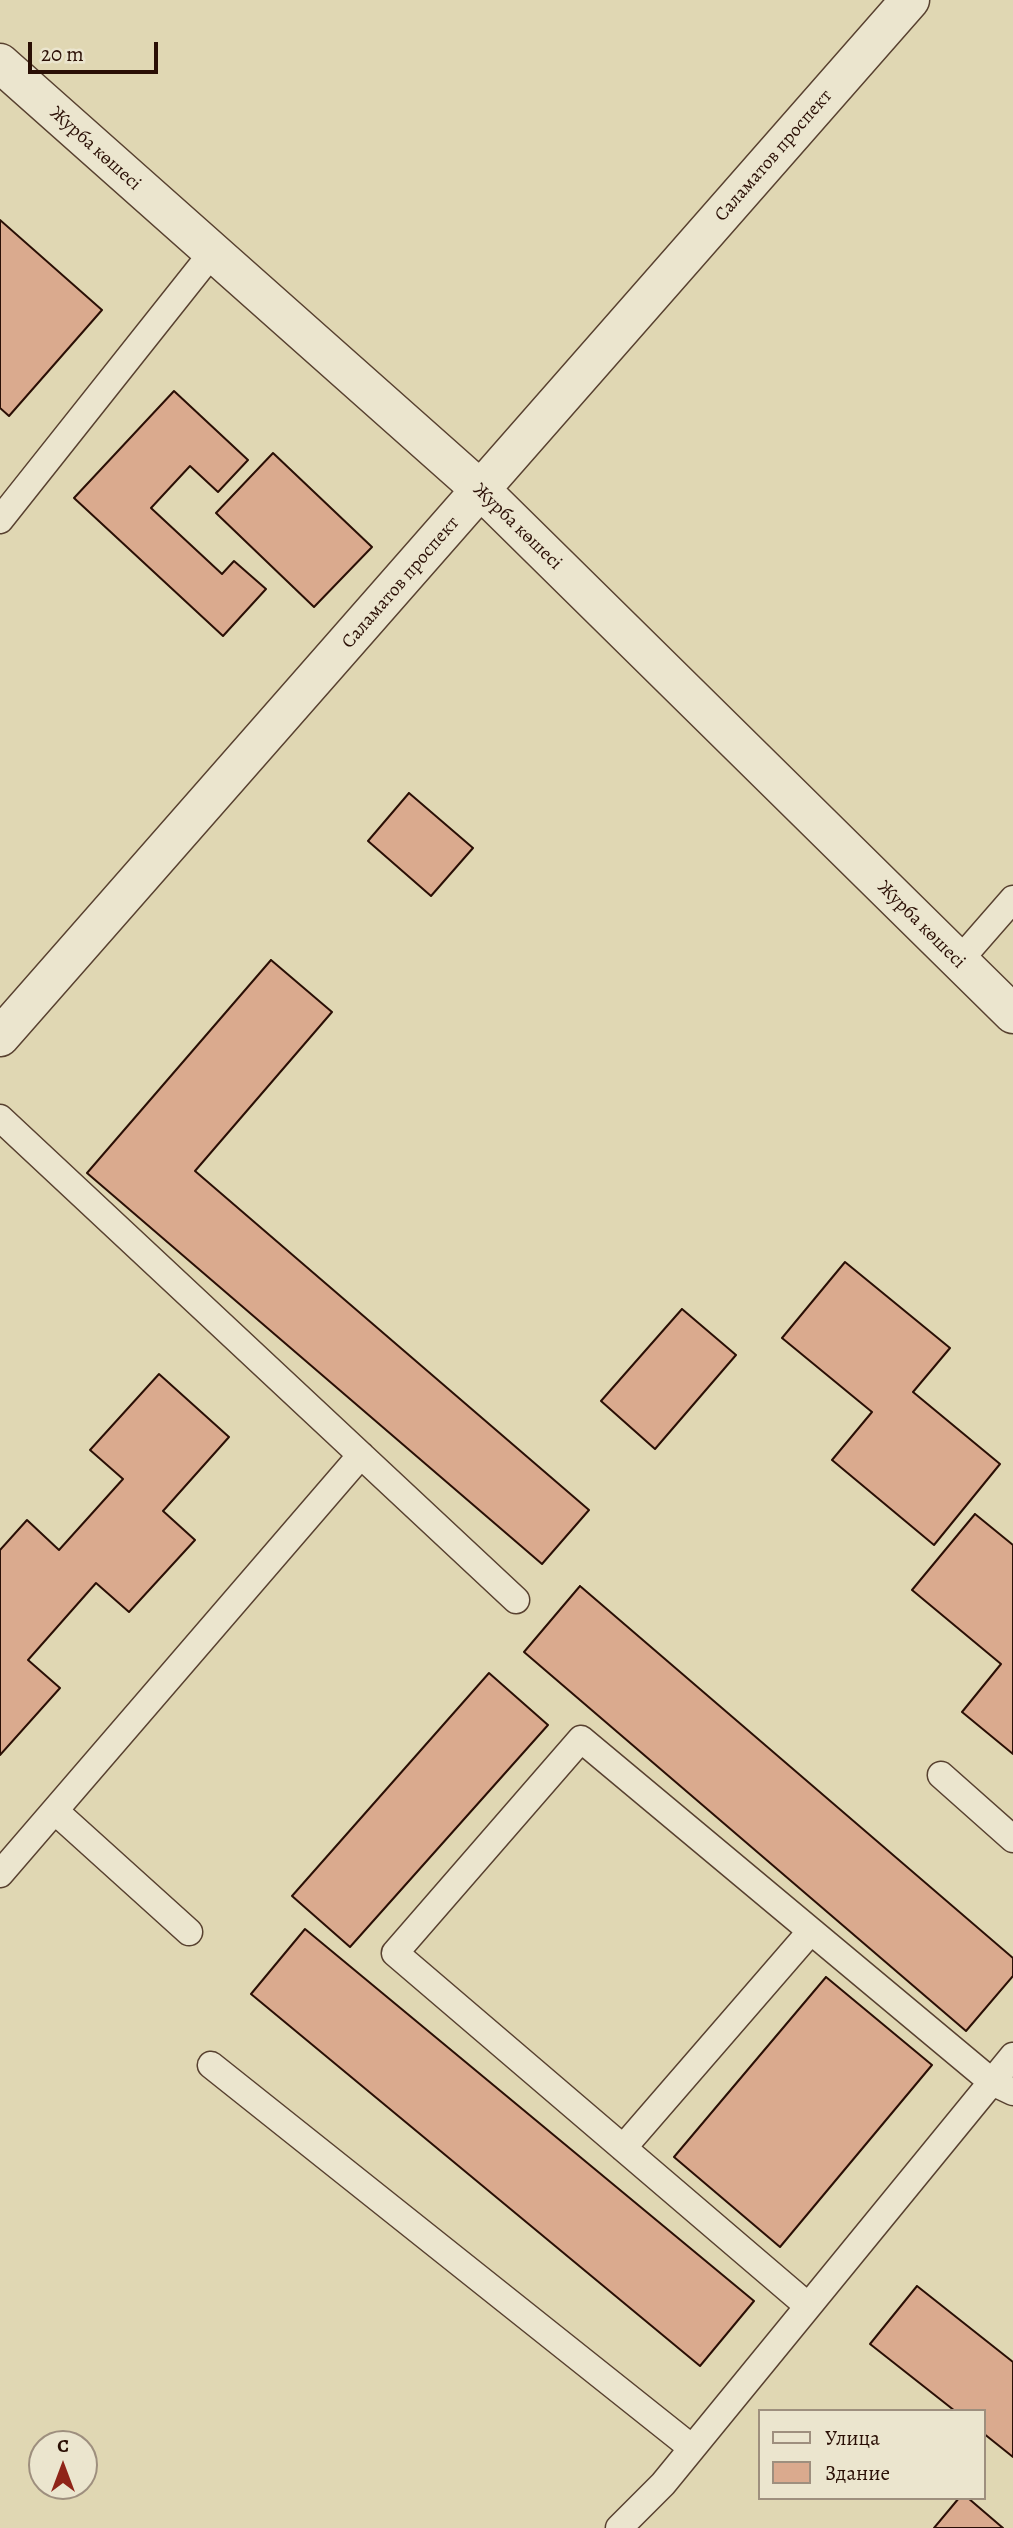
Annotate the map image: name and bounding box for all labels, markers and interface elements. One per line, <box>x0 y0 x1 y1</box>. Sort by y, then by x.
scale bar <box>32 28 161 72</box>
text: 20 m <box>41 40 84 68</box>
street label: Саламатов проспект <box>710 85 838 227</box>
street label: Журба көшесі <box>45 102 145 196</box>
street label: Журба көшесі <box>468 479 566 575</box>
street label: Саламатов проспект <box>337 512 465 654</box>
street label: Журба көшесі <box>872 876 970 974</box>
legend <box>758 2409 985 2500</box>
text: Улица <box>825 2424 880 2452</box>
north arrow <box>28 2430 98 2500</box>
text: С <box>57 2433 69 2459</box>
text: Здание <box>825 2459 890 2487</box>

